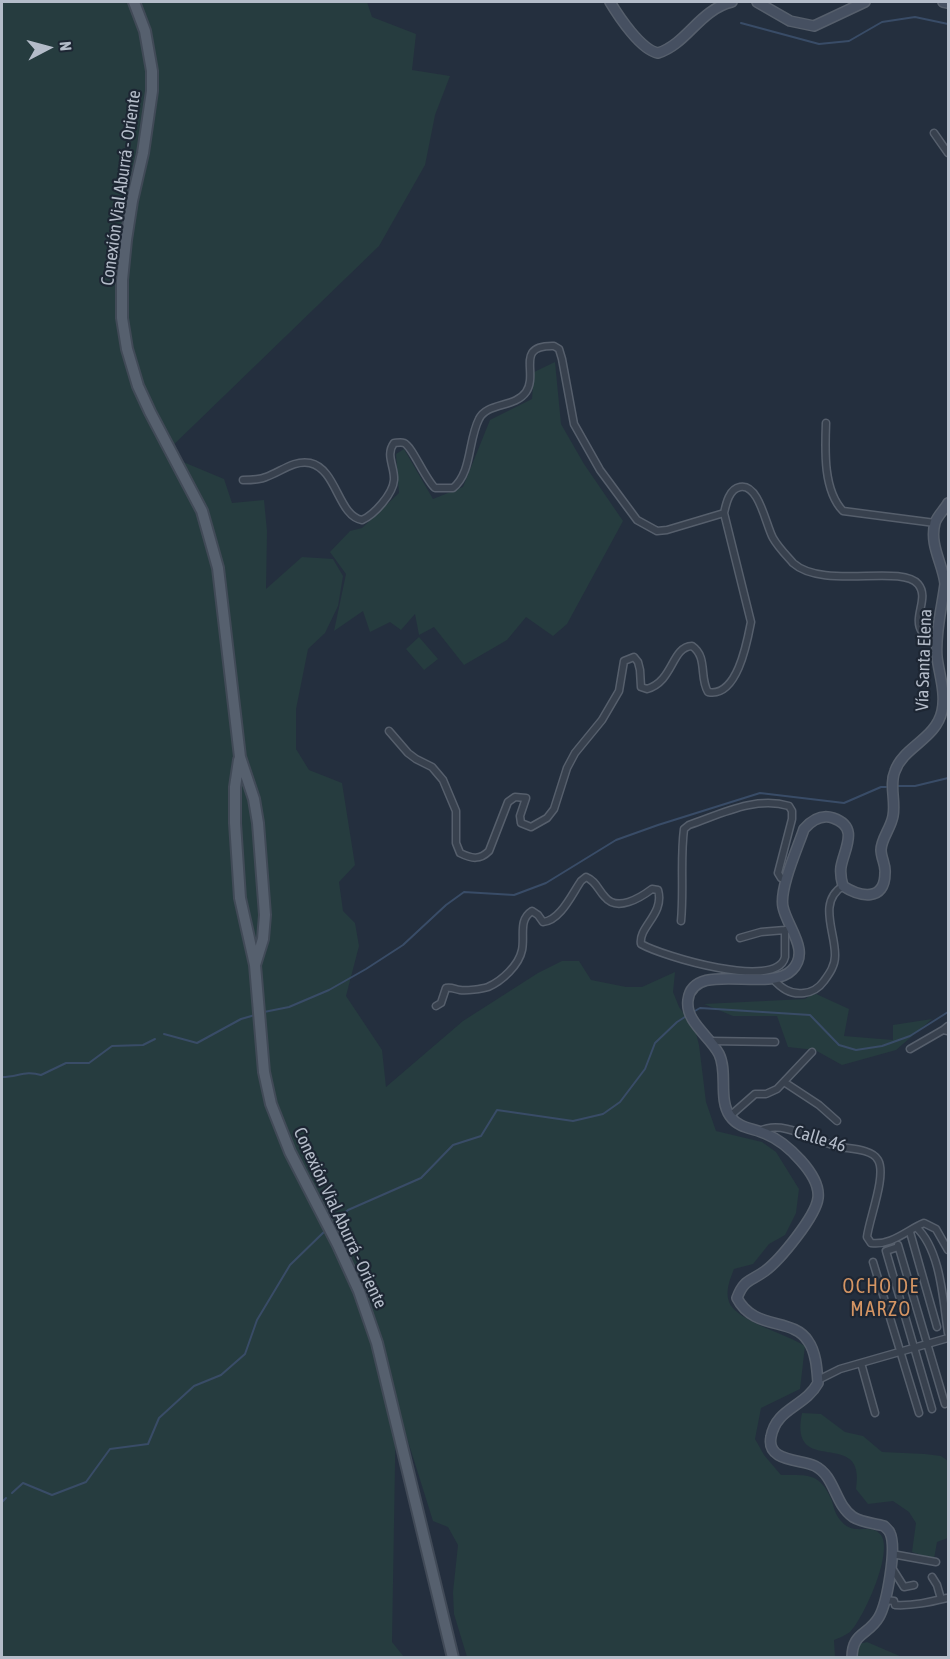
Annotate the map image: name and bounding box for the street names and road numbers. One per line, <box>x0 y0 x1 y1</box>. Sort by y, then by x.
street label: Conexión Vial Aburrá - Oriente <box>97 89 145 287</box>
street label: Vía Santa Elena <box>911 609 937 711</box>
street label: Calle 46 <box>791 1121 849 1157</box>
street label: Conexión Vial Aburrá - Oriente <box>289 1124 391 1312</box>

